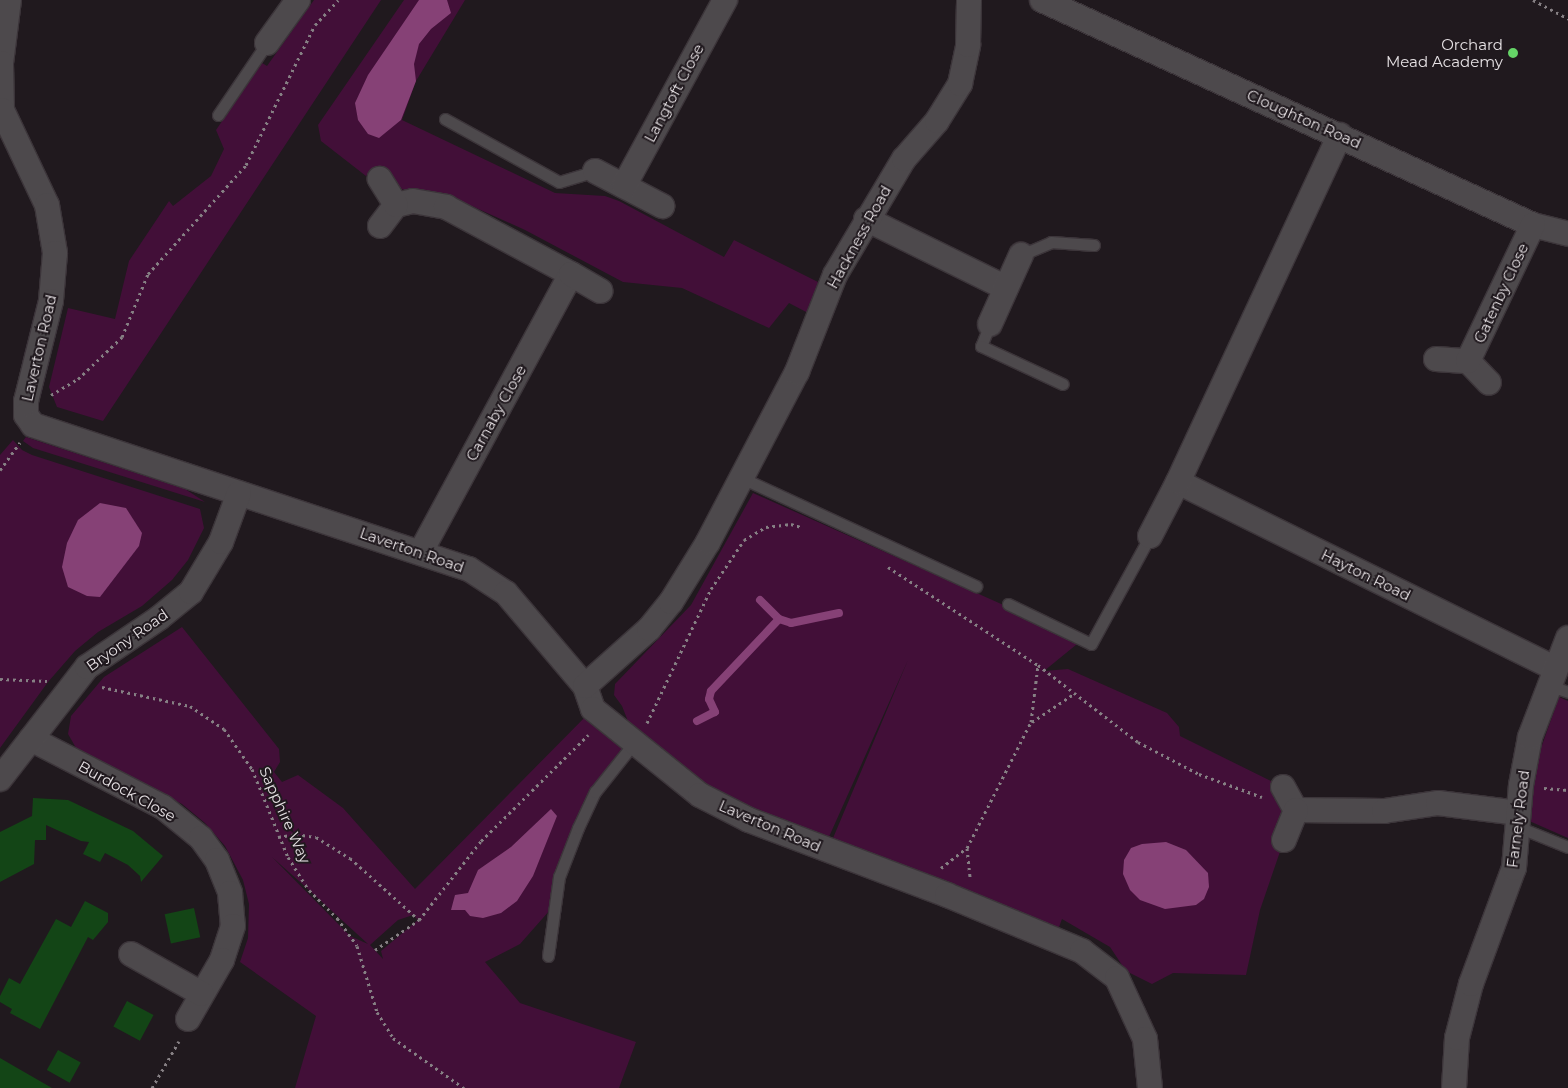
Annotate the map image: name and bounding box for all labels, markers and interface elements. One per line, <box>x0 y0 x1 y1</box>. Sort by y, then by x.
place label: Orchard Mead Academy <box>1386 35 1503 70</box>
street label: Langtoft Close <box>640 41 708 145</box>
marker: Orchard Mead Academy <box>1507 47 1519 59</box>
street label: Cloughton Road <box>1244 86 1364 152</box>
street label: Hackness Road <box>823 182 895 292</box>
street label: Gatenby Close <box>1470 240 1532 346</box>
street label: Laverton Road <box>18 293 60 403</box>
street label: Carnaby Close <box>462 362 530 464</box>
street label: Laverton Road <box>357 524 467 576</box>
street label: Hayton Road <box>1318 546 1414 604</box>
street label: Bryony Road <box>83 605 171 675</box>
street label: Burdock Close <box>75 757 179 825</box>
street label: Sapphire Way <box>256 764 314 866</box>
street label: Farnely Road <box>1503 769 1533 869</box>
street label: Laverton Road <box>716 796 824 856</box>

